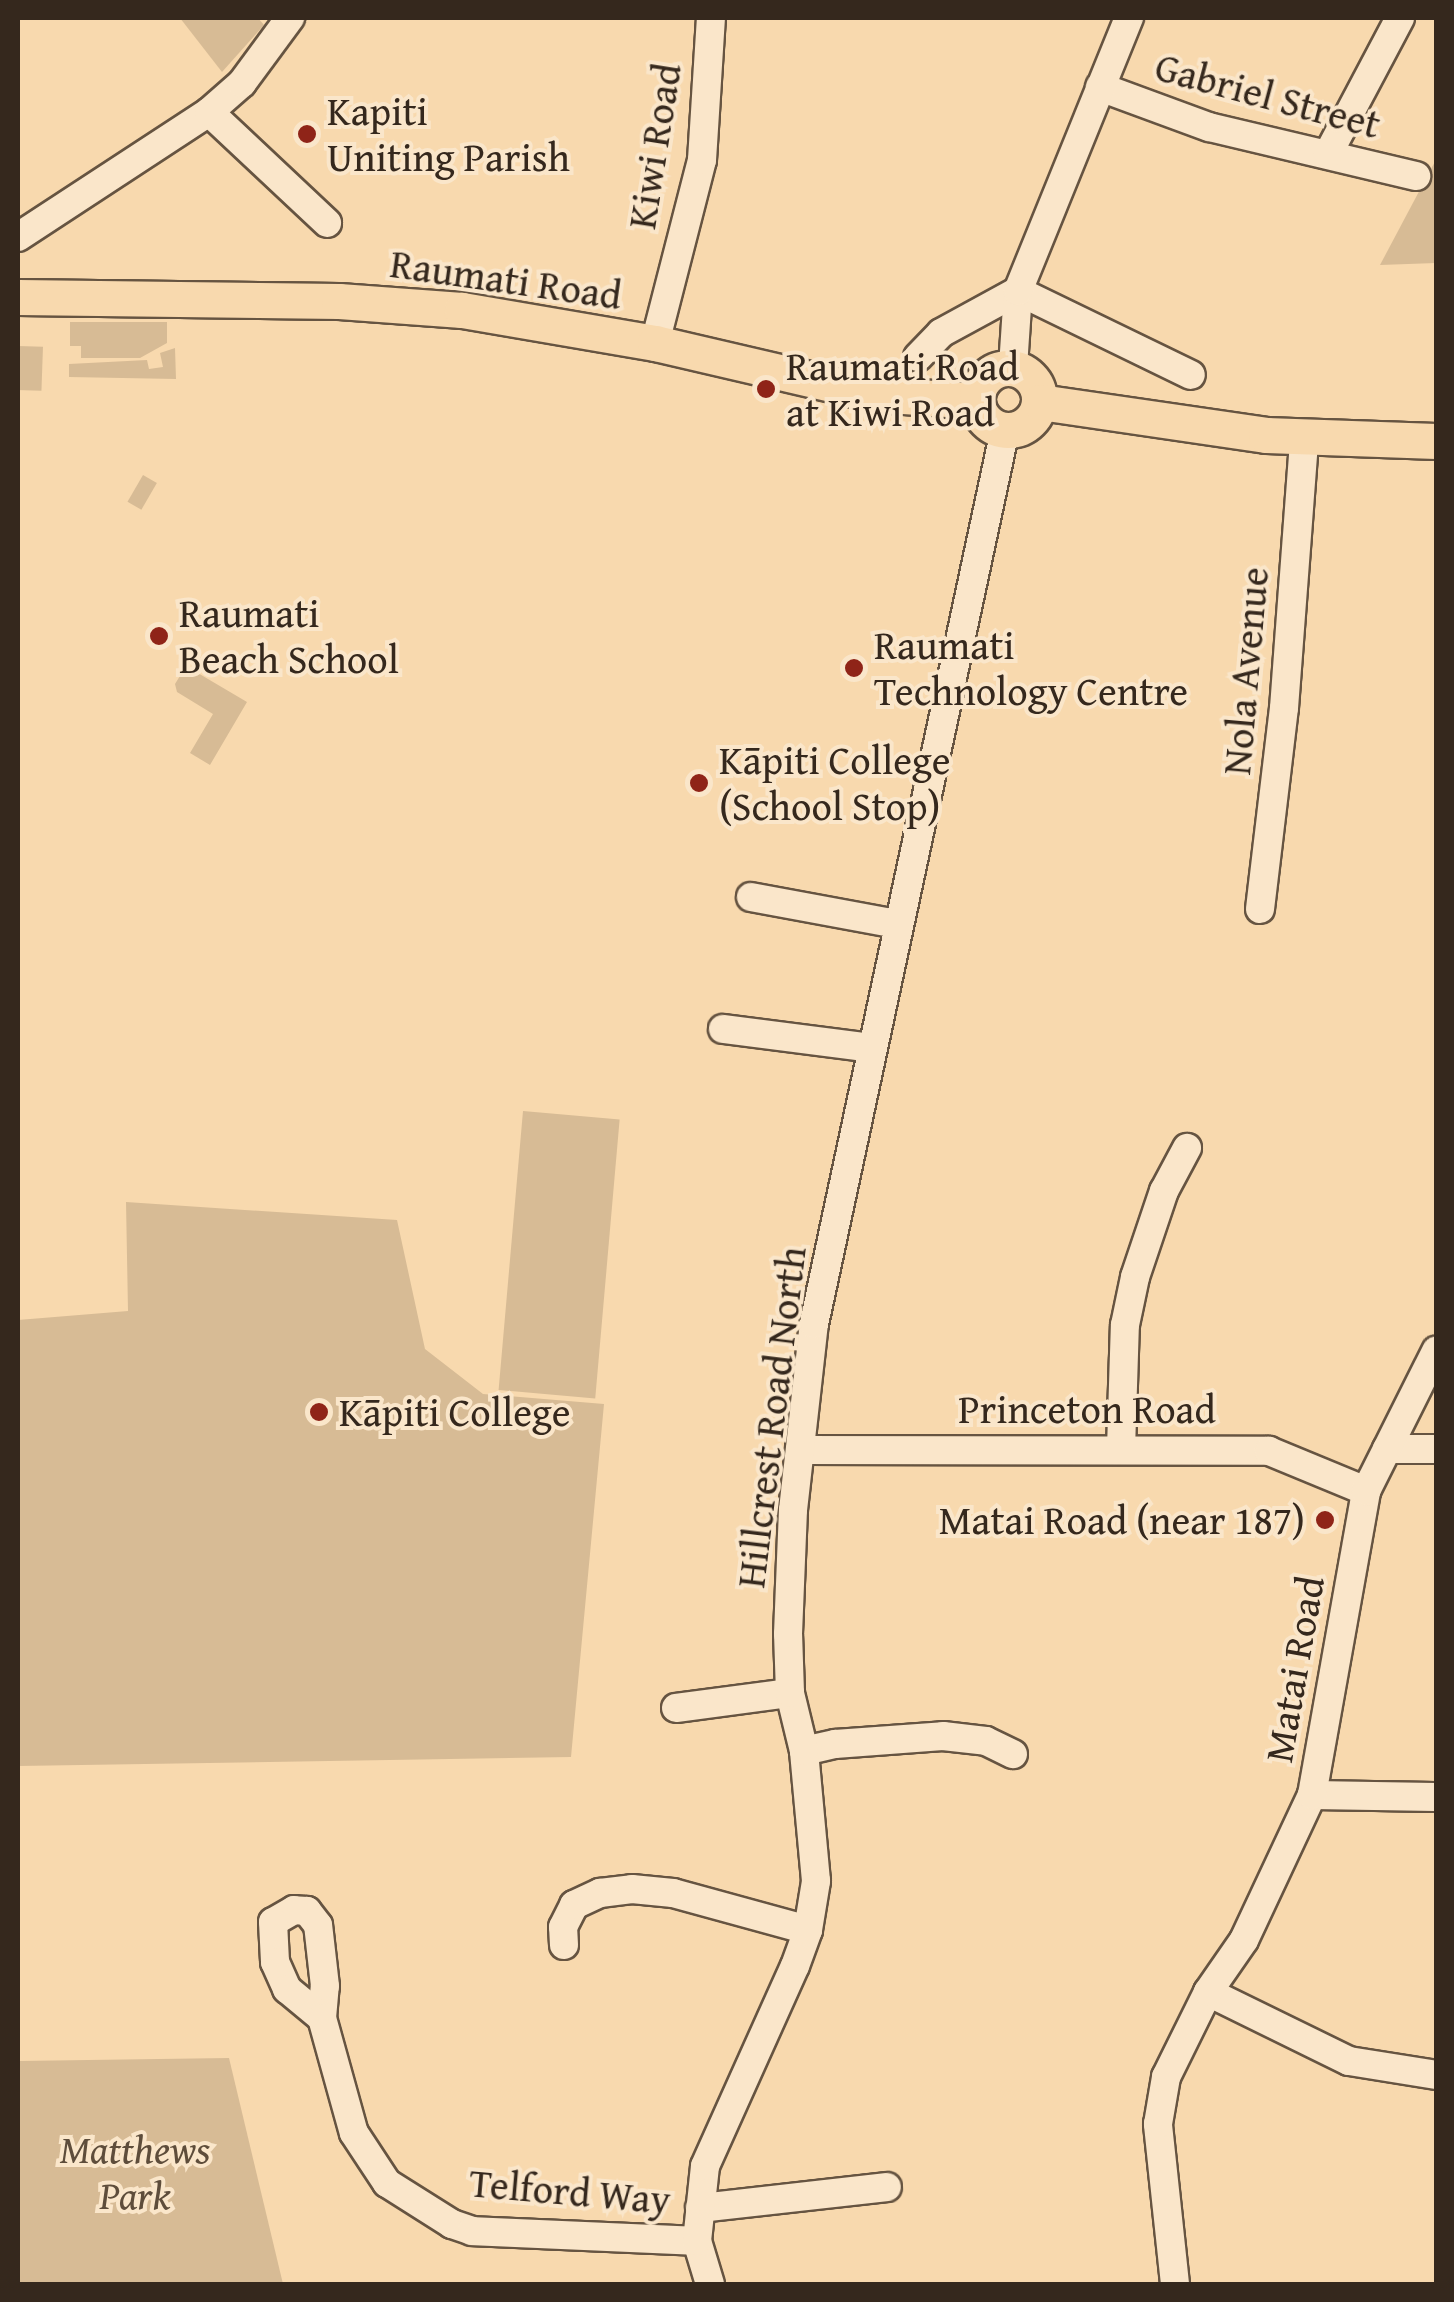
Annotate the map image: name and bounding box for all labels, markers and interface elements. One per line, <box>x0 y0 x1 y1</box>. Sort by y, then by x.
street label: Gabriel Street <box>1150 42 1386 148</box>
street label: Kiwi Road <box>617 60 691 232</box>
place label: Kapiti Uniting Parish <box>327 87 570 181</box>
marker: Kapiti Uniting Parish <box>296 123 318 145</box>
street label: Raumati Road <box>387 239 625 319</box>
place label: Raumati Road at Kiwi Road <box>786 342 1019 436</box>
marker: Raumati Road at Kiwi Road <box>755 378 777 400</box>
street label: Nola Avenue <box>1212 565 1278 777</box>
place label: Raumati Beach School <box>179 589 399 683</box>
place label: Raumati Technology Centre <box>874 621 1188 715</box>
marker: Raumati Beach School <box>148 625 170 647</box>
marker: Raumati Technology Centre <box>843 657 865 679</box>
place label: Kāpiti College (School Stop) <box>719 736 951 830</box>
marker: Kāpiti College (School Stop) <box>688 772 710 794</box>
street label: Hillcrest Road North <box>726 1244 816 1590</box>
street label: Princeton Road <box>958 1385 1216 1433</box>
place label: Kāpiti College <box>339 1388 571 1436</box>
marker: Kāpiti College <box>308 1401 330 1423</box>
place label: Matai Road (near 187) <box>939 1496 1305 1544</box>
marker: Matai Road (near 187) <box>1314 1509 1336 1531</box>
street label: Matai Road <box>1254 1572 1334 1766</box>
park label: Matthews Park <box>60 2125 210 2219</box>
street label: Telford Way <box>467 2158 673 2224</box>

